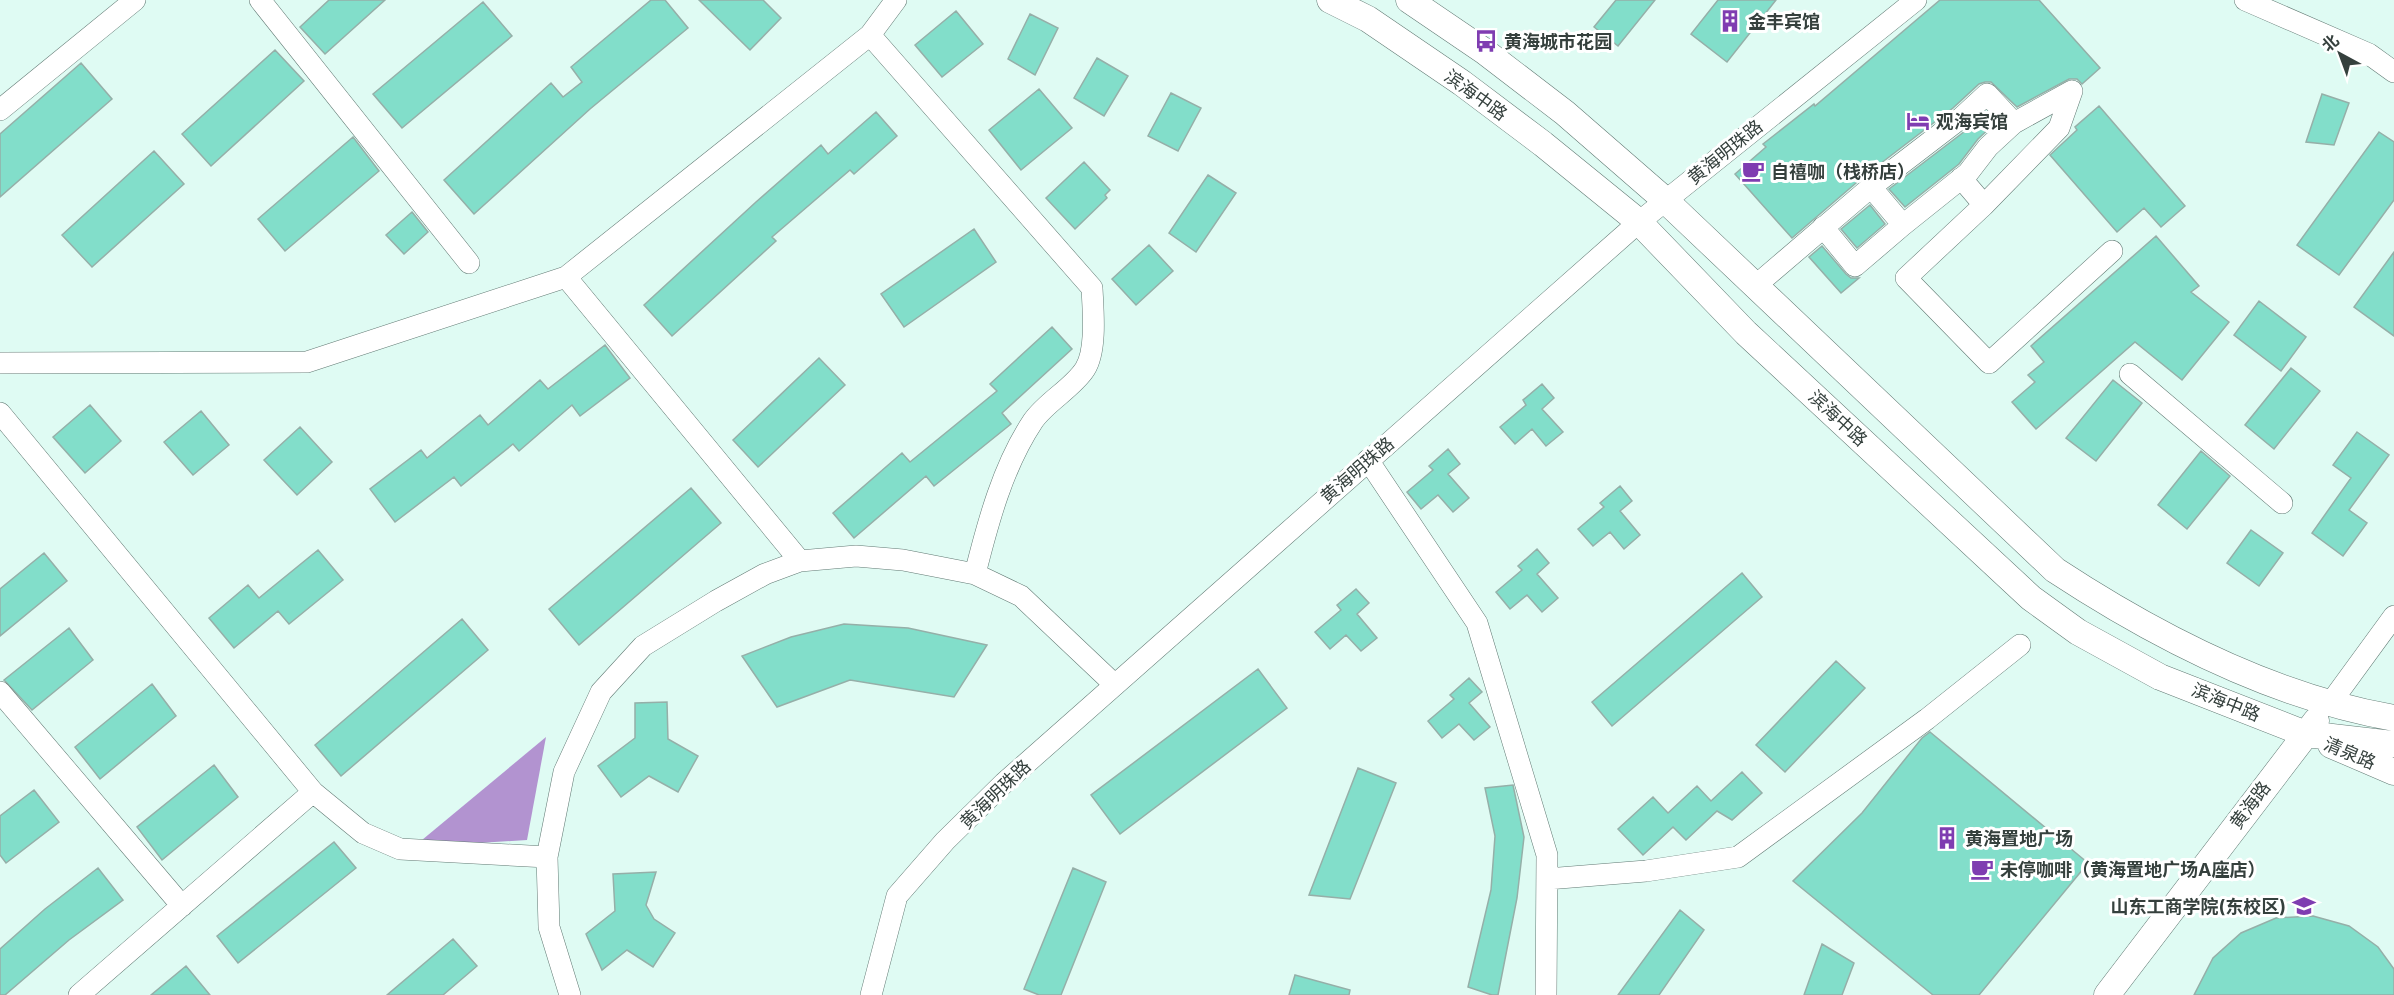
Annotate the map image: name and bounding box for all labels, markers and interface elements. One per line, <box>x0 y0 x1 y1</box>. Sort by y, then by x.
building icon: 金丰宾馆 <box>1717 8 1743 34</box>
place label: 金丰宾馆 <box>1748 11 1820 32</box>
north arrow <box>2310 24 2370 84</box>
bus stop icon: 黄海城市花园 <box>1473 28 1499 54</box>
text: 北 <box>2318 30 2343 55</box>
place label: 黄海城市花园 <box>1504 31 1612 52</box>
street label: 滨海中路 <box>1441 65 1511 125</box>
hotel icon: 观海宾馆 <box>1905 108 1931 134</box>
place label: 观海宾馆 <box>1936 111 2008 132</box>
street label: 黄海明珠路 <box>1683 116 1767 188</box>
cafe icon: 自禧咖（栈桥店） <box>1740 158 1766 184</box>
place label: 自禧咖（栈桥店） <box>1771 161 1915 182</box>
street label: 滨海中路 <box>1805 386 1871 450</box>
street label: 黄海明珠路 <box>1316 433 1398 507</box>
street label: 滨海中路 <box>2189 679 2263 725</box>
street label: 清泉路 <box>2321 733 2379 773</box>
street label: 黄海明珠路 <box>955 755 1035 833</box>
street label: 黄海路 <box>2225 777 2275 833</box>
building icon: 黄海置地广场 <box>1934 825 1960 851</box>
place label: 黄海置地广场 <box>1965 828 2073 849</box>
cafe icon: 未停咖啡（黄海置地广场A座店） <box>1969 856 1995 882</box>
place label: 未停咖啡（黄海置地广场A座店） <box>2000 859 2265 880</box>
school or university icon: 山东工商学院(东校区) <box>2291 893 2317 919</box>
place label: 山东工商学院(东校区) <box>2110 896 2286 917</box>

